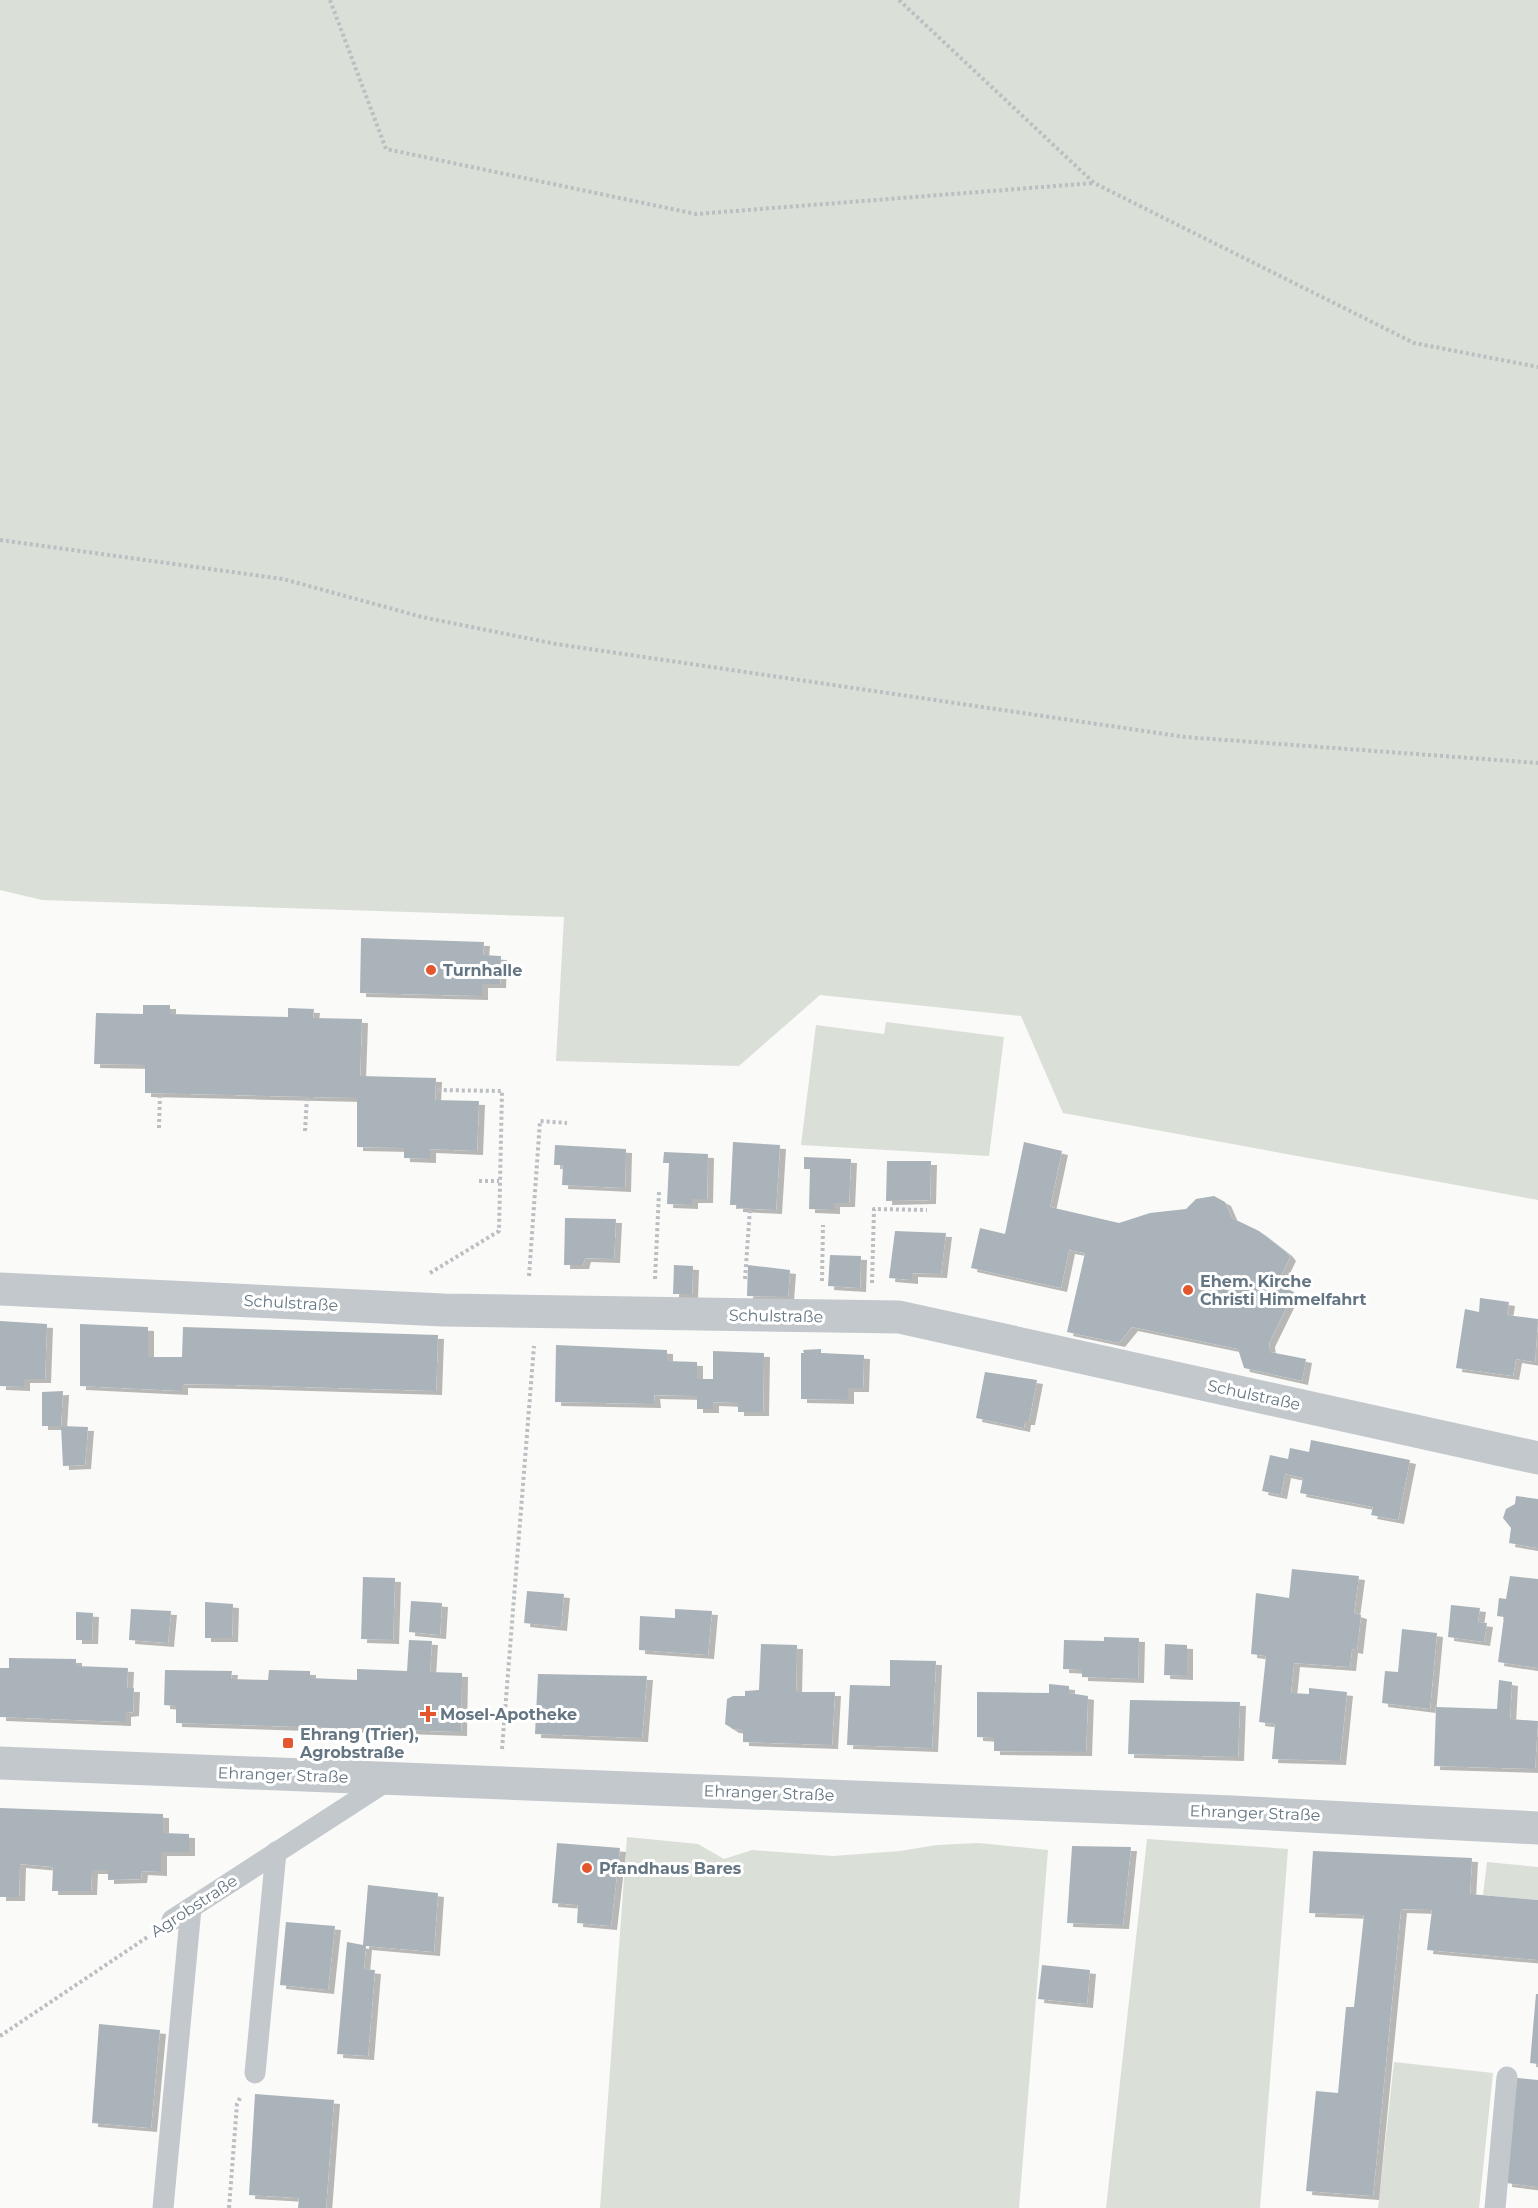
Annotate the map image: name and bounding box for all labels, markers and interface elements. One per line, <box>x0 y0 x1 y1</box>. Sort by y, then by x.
place label: Turnhalle <box>443 961 522 980</box>
marker: Turnhalle <box>424 963 438 977</box>
place label: Ehem. Kirche Christi Himmelfahrt <box>1200 1272 1366 1309</box>
marker: Ehem. Kirche Christi Himmelfahrt <box>1181 1283 1195 1297</box>
street label: Schulstraße <box>243 1291 339 1315</box>
street label: Schulstraße <box>729 1306 823 1326</box>
street label: Schulstraße <box>1206 1376 1302 1414</box>
place label: Mosel-Apotheke <box>440 1705 577 1724</box>
marker: Mosel-Apotheke <box>421 1707 435 1721</box>
place label: Ehrang (Trier), Agrobstraße <box>299 1725 419 1762</box>
marker: Ehrang (Trier), Agrobstraße <box>281 1736 295 1750</box>
street label: Ehranger Straße <box>217 1763 349 1787</box>
street label: Ehranger Straße <box>703 1781 835 1805</box>
street label: Ehranger Straße <box>1189 1801 1321 1825</box>
place label: Pfandhaus Bares <box>599 1859 742 1878</box>
marker: Pfandhaus Bares <box>580 1861 594 1875</box>
street label: Agrobstraße <box>147 1871 241 1941</box>

